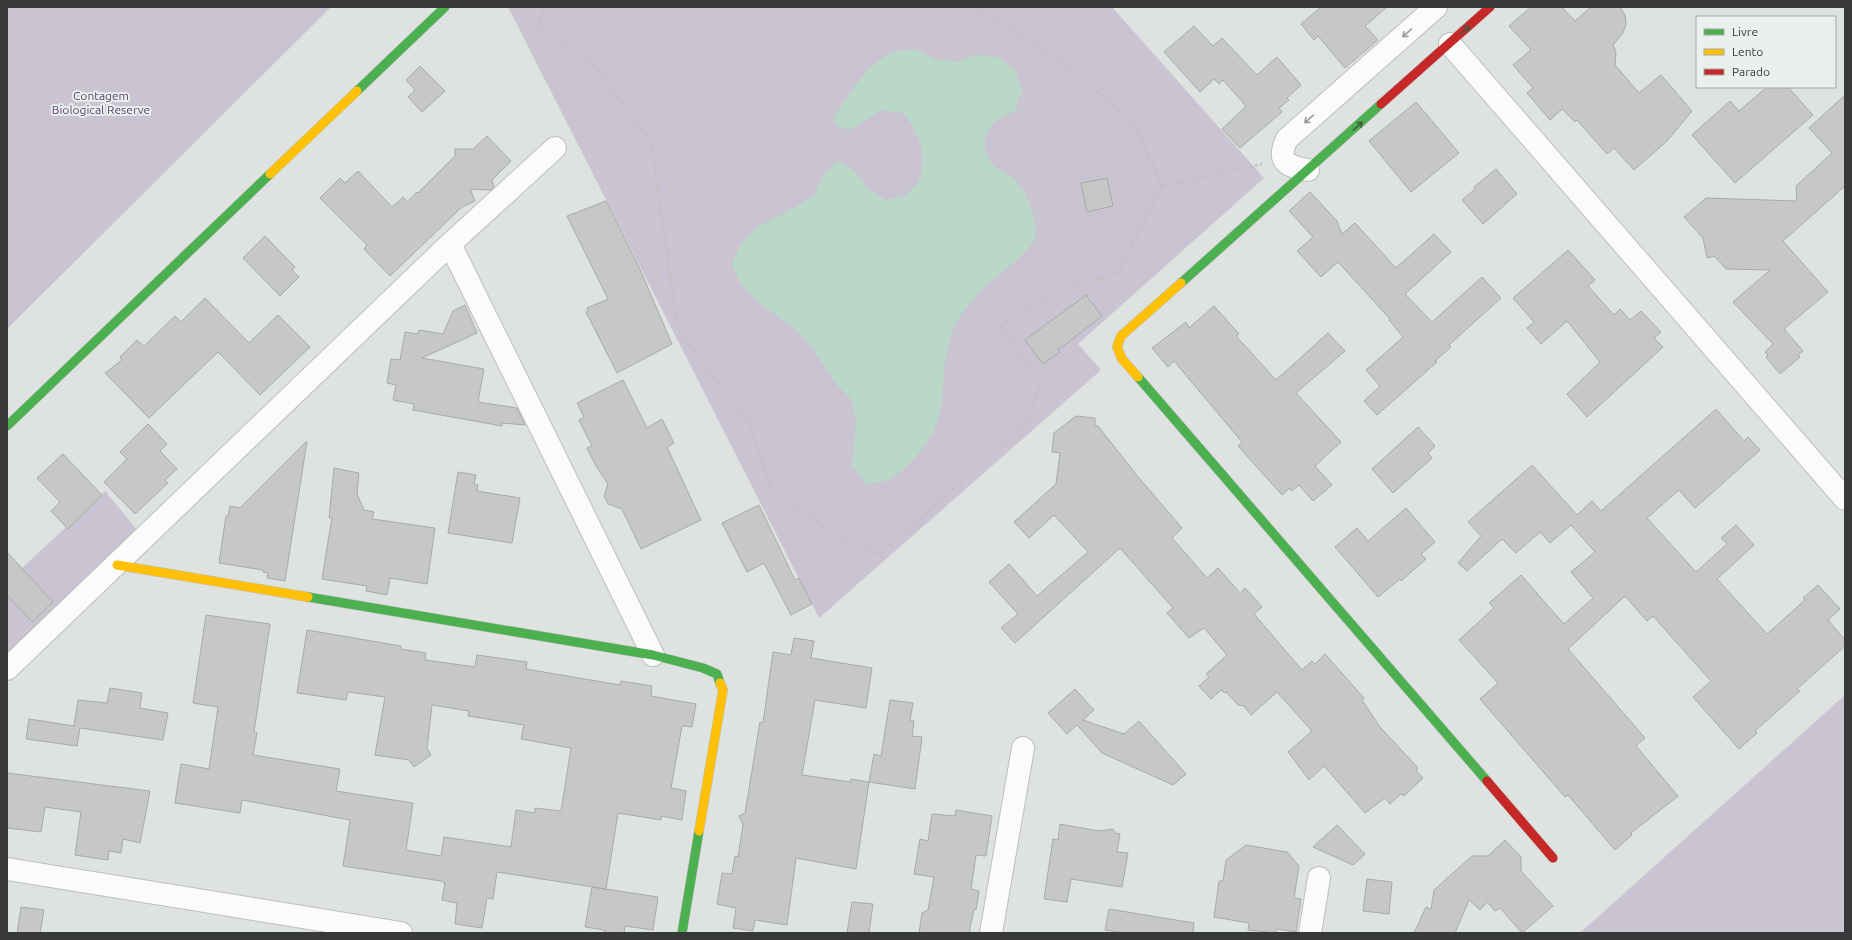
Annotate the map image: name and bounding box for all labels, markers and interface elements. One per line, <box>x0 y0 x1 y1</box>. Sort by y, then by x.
legend <box>1696 16 1836 88</box>
one-way arrow <box>1460 25 1470 34</box>
text: Livre <box>1732 25 1758 38</box>
one-way arrow <box>1402 28 1412 37</box>
text: Lento <box>1732 45 1763 58</box>
text: Parado <box>1732 65 1770 78</box>
park label: Contagem Biological Reserve <box>52 89 150 116</box>
one-way arrow <box>1304 115 1315 124</box>
one-way arrow <box>1353 121 1363 130</box>

